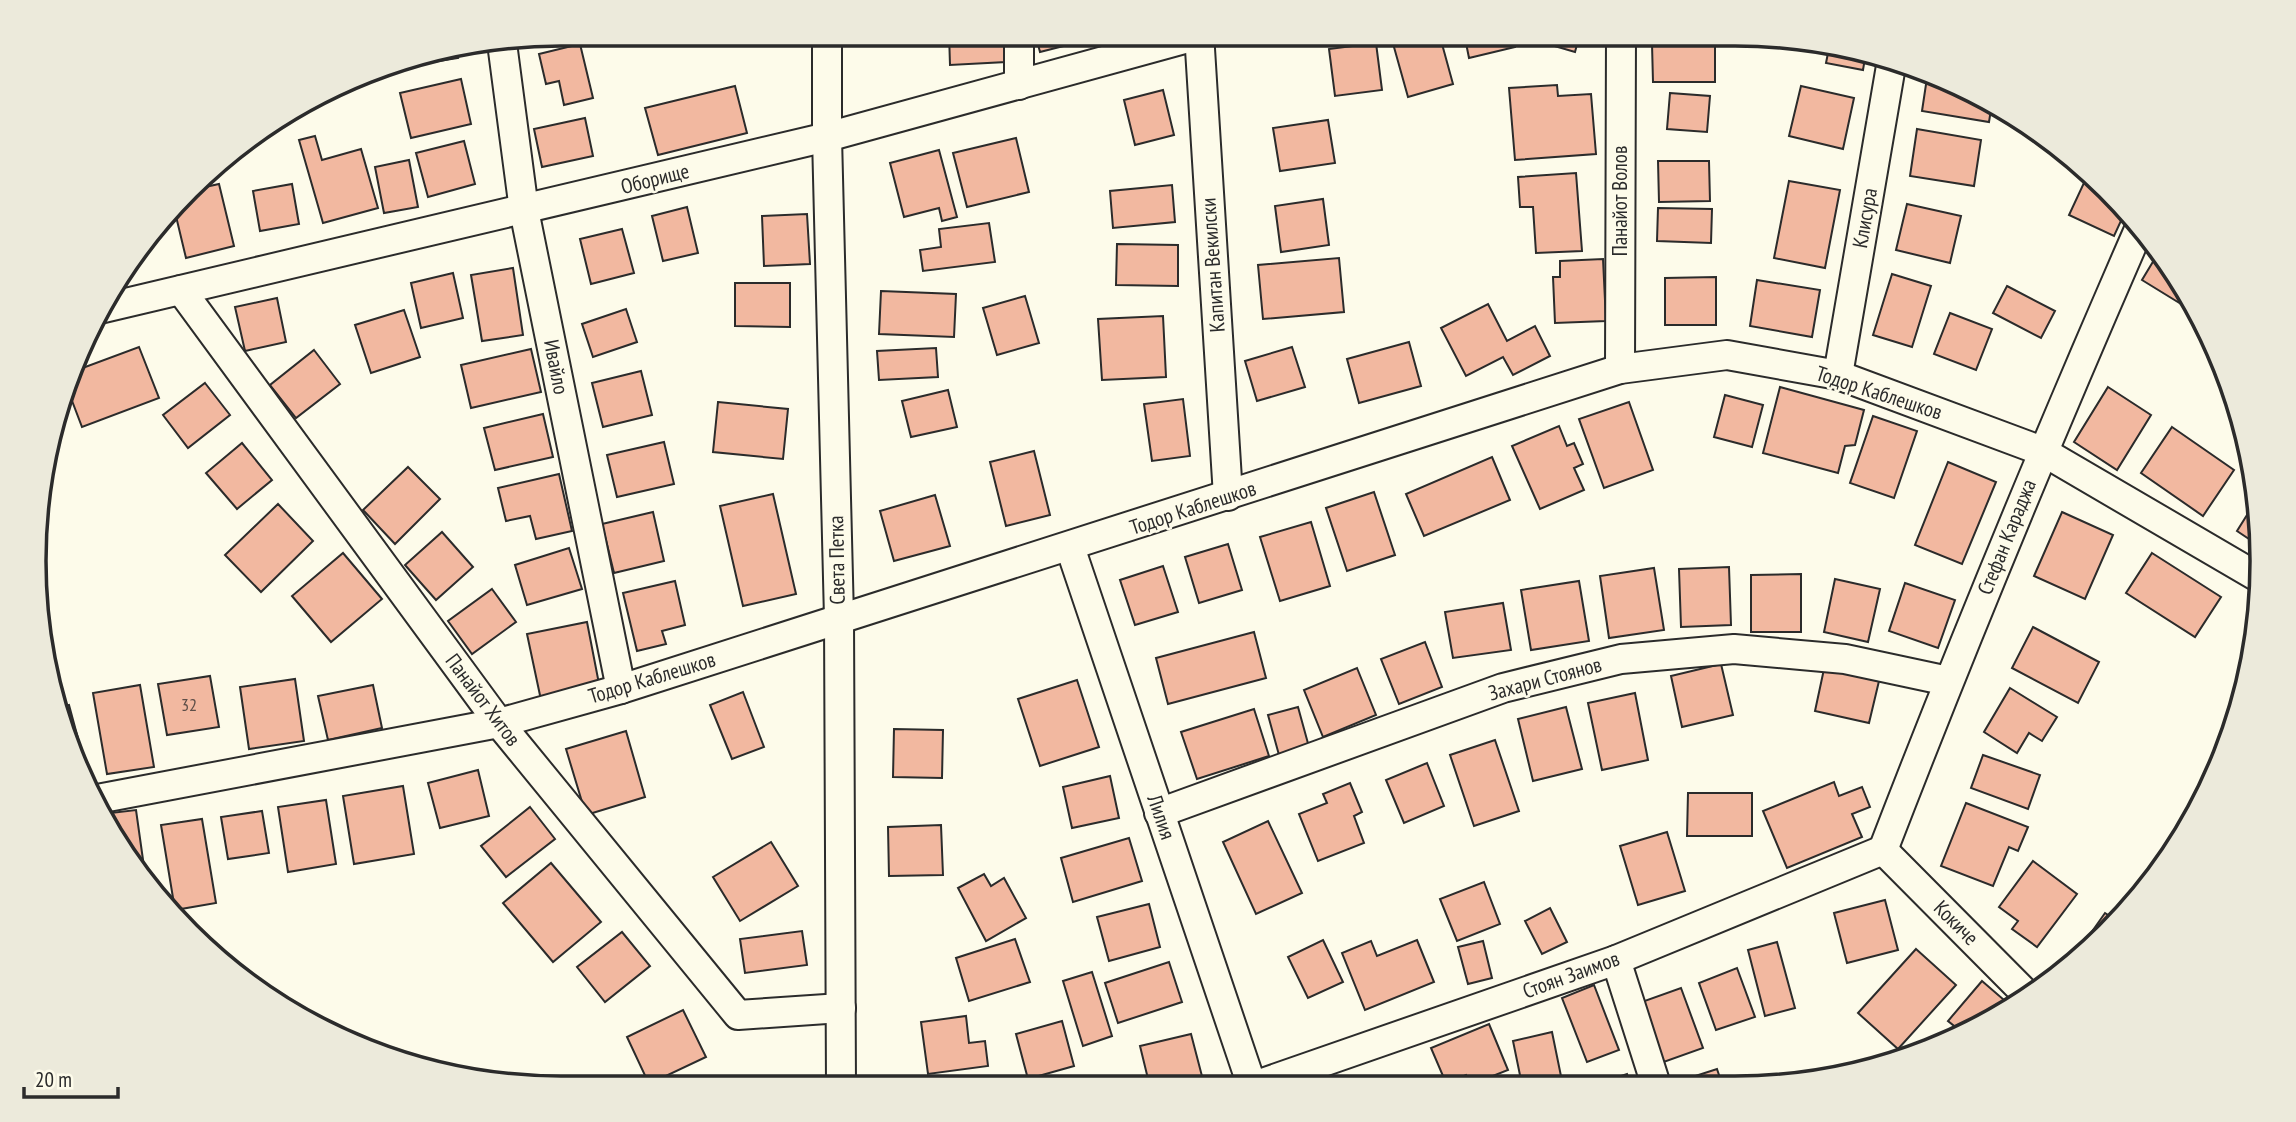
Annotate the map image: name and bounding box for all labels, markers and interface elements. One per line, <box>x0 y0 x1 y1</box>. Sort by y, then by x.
street label: Панайот Волов <box>1606 146 1633 256</box>
street label: Оборище <box>618 157 692 200</box>
street label: Клисура <box>1846 186 1883 250</box>
street label: Капитан Векилски <box>1194 197 1231 333</box>
street label: Ивайло <box>538 337 575 397</box>
street label: Тодор Каблешков <box>1813 359 1946 426</box>
street label: Тодор Каблешков <box>1126 474 1259 541</box>
street label: Стефан Караджа <box>1971 475 2042 599</box>
street label: Света Петка <box>822 515 851 605</box>
street label: Тодор Каблешков <box>585 645 719 710</box>
street label: Панайот Хитов <box>440 648 527 751</box>
street label: Захари Стоянов <box>1485 650 1605 707</box>
house number: 32 <box>181 693 197 716</box>
street label: Лилия <box>1141 790 1182 843</box>
street label: Кокиче <box>1928 894 1985 951</box>
street label: Стоян Заимов <box>1519 945 1623 1004</box>
scale bar <box>24 1056 119 1100</box>
text: 20 m <box>35 1066 72 1093</box>

